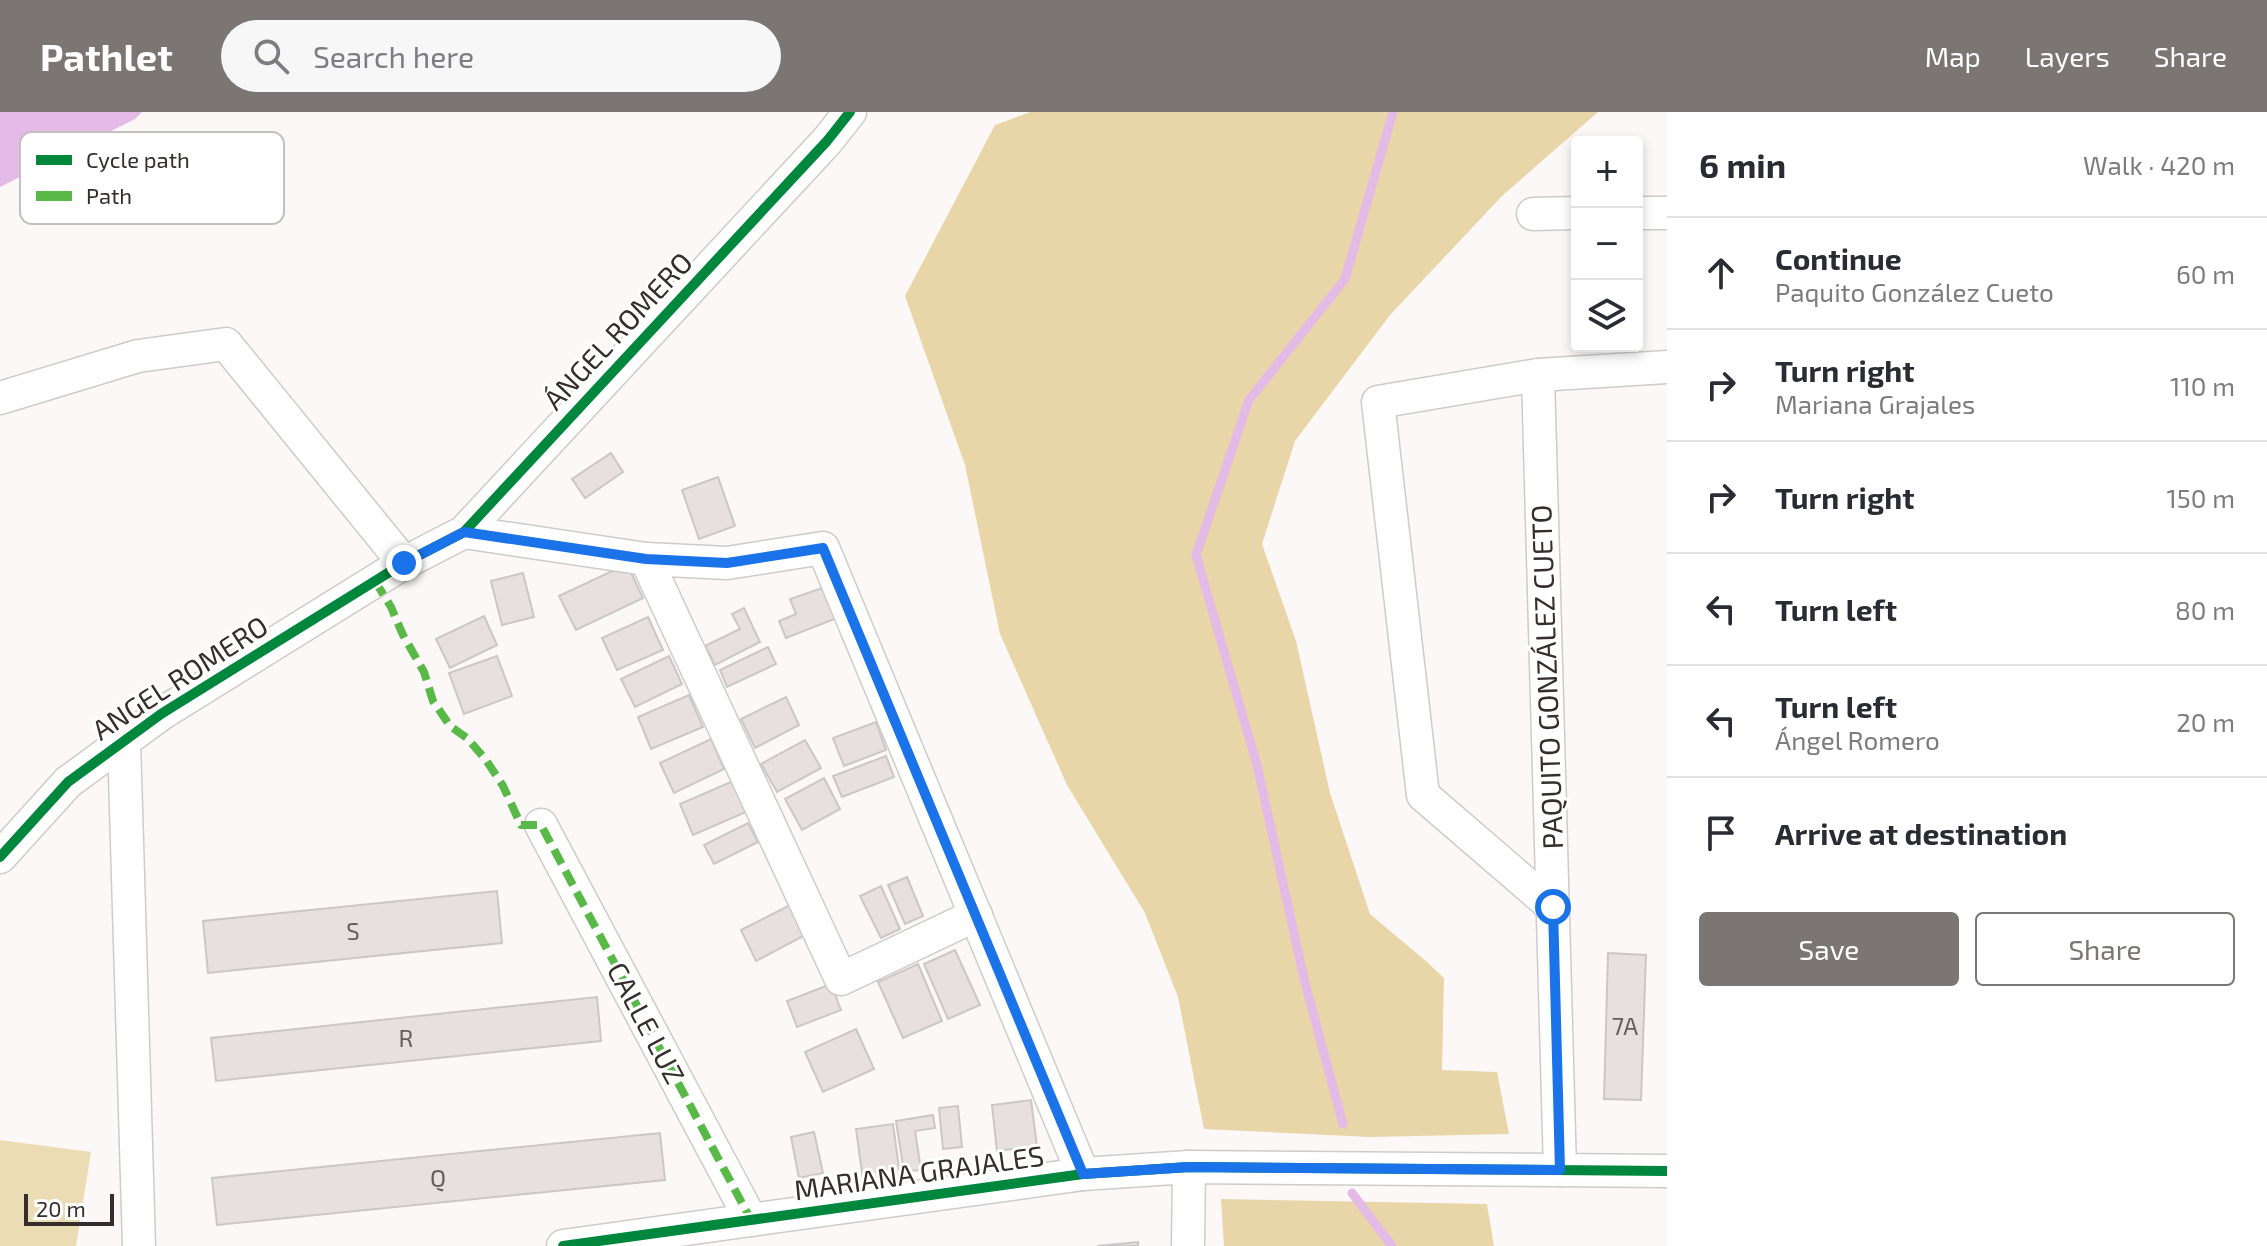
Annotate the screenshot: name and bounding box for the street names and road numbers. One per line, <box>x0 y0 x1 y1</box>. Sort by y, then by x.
street label: ÁNGEL ROMERO <box>536 245 699 416</box>
street label: PAQUITO GONZÁLEZ CUETO <box>1523 504 1569 850</box>
street label: ANGEL ROMERO <box>85 608 274 747</box>
street label: CALLE LUZ <box>601 956 693 1089</box>
street label: MARIANA GRAJALES <box>792 1138 1046 1206</box>

